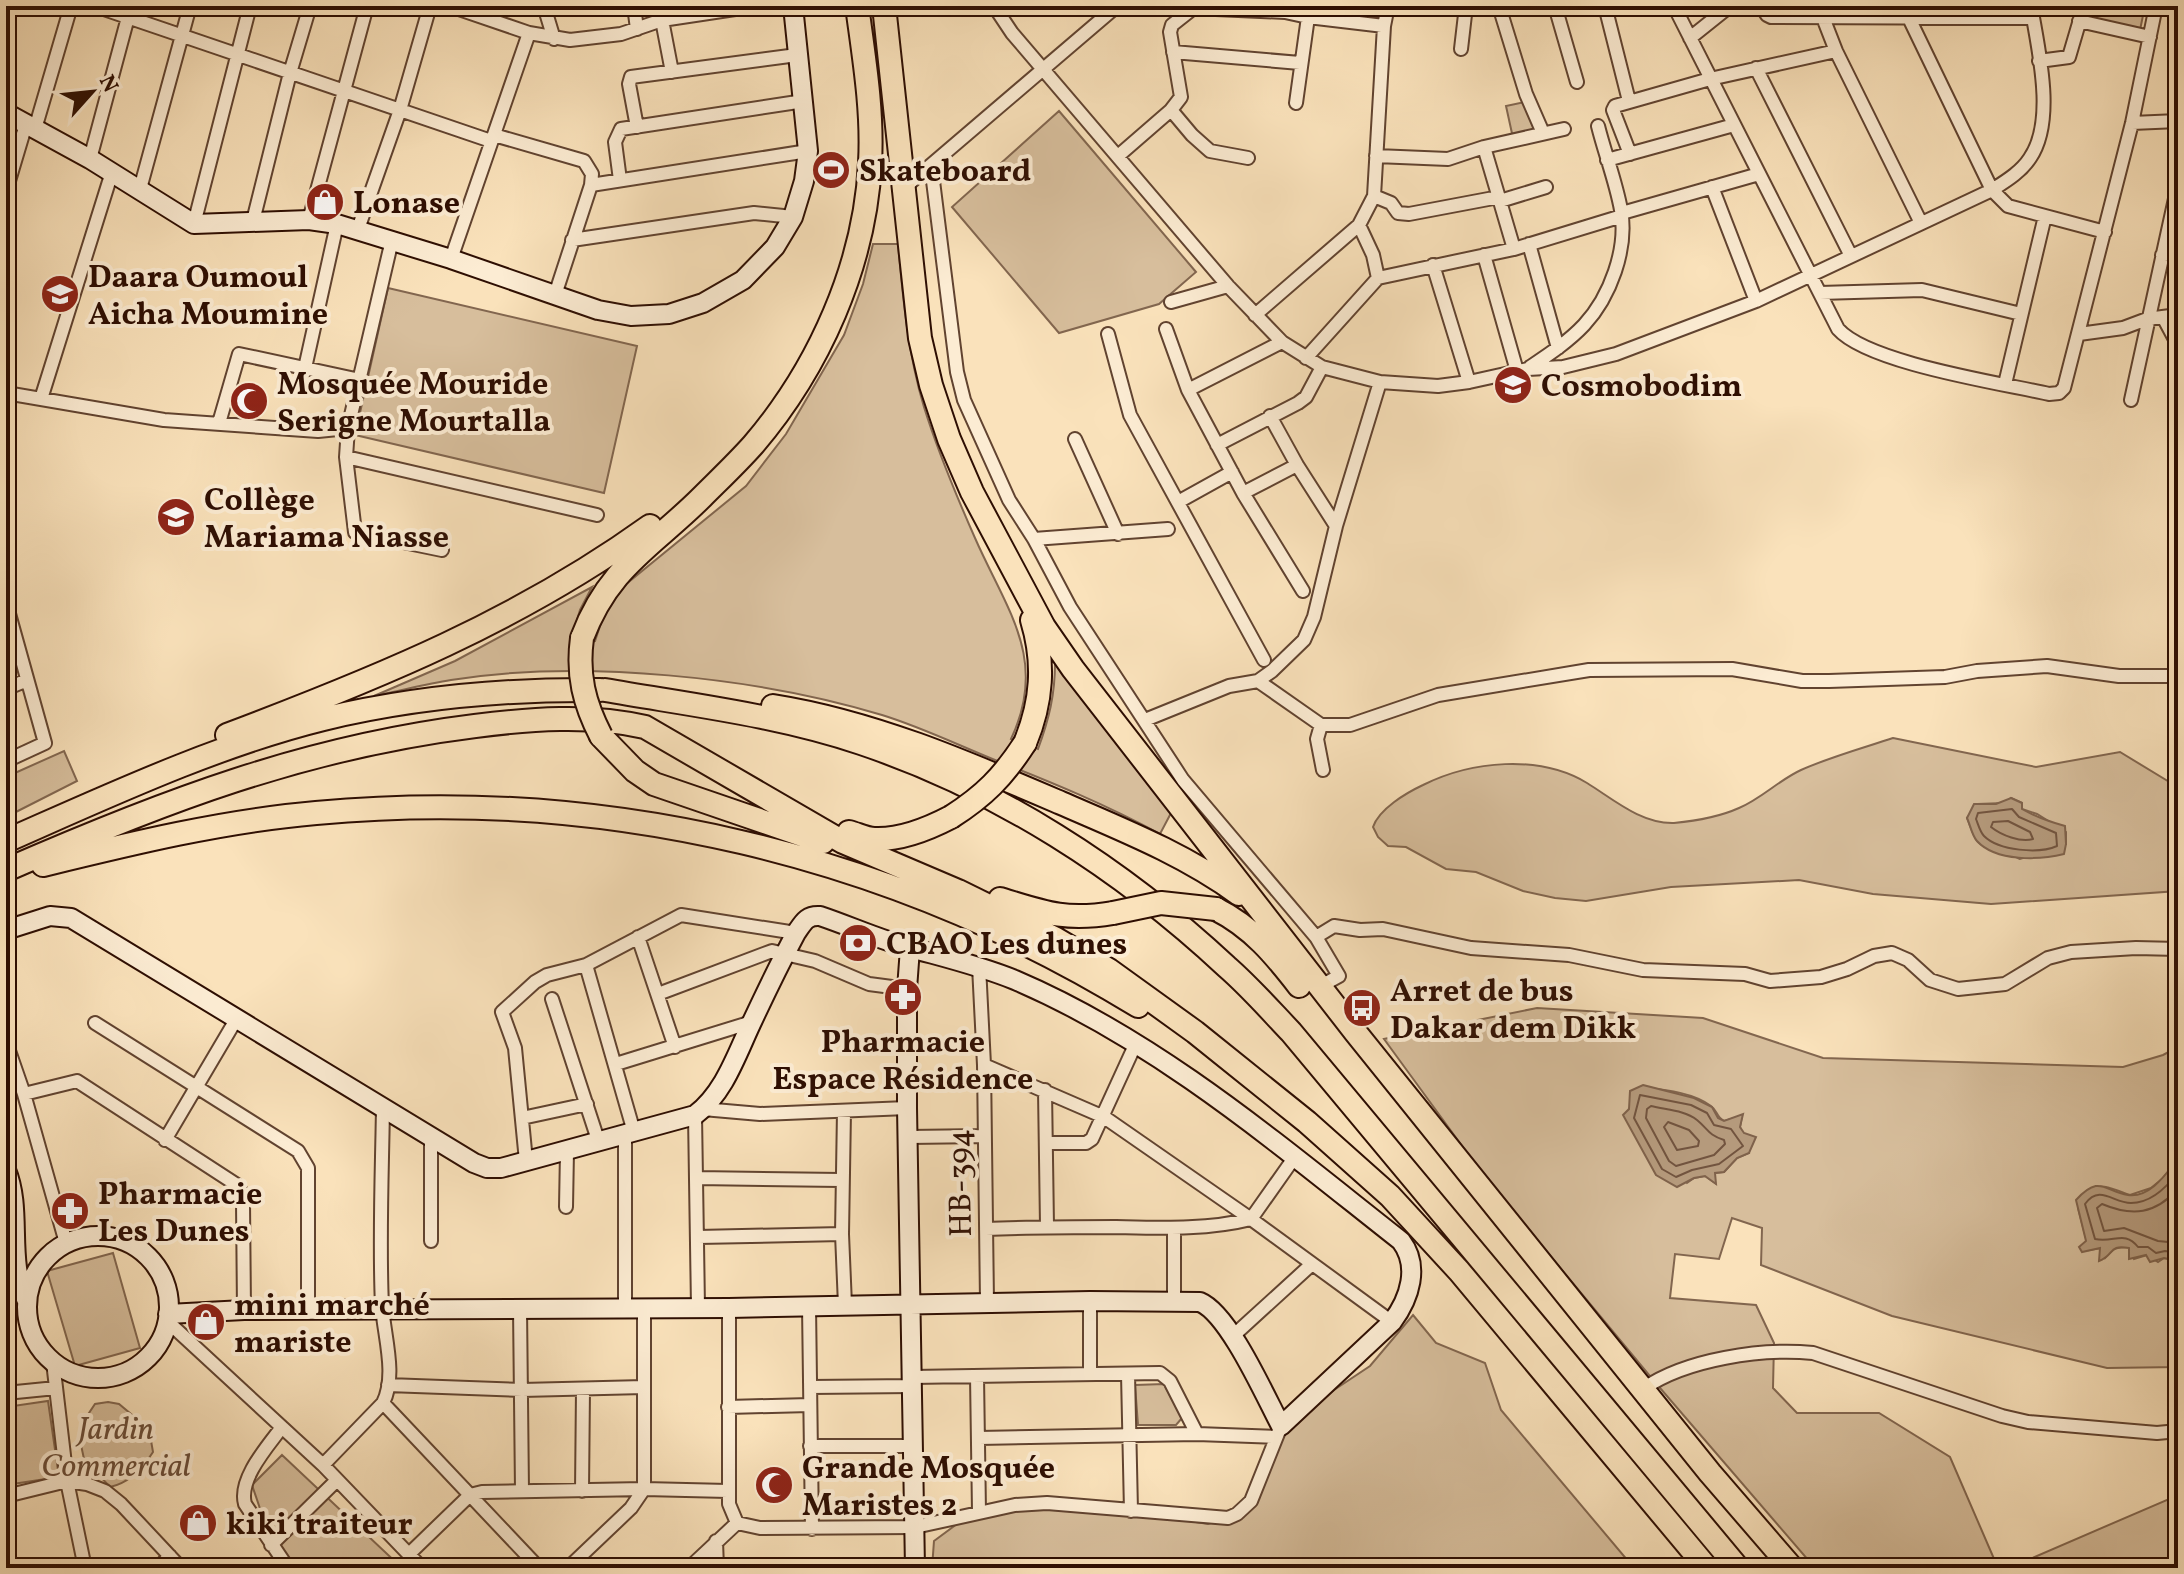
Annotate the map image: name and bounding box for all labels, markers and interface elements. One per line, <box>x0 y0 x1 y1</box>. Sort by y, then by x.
north arrow <box>52 52 132 132</box>
text: N <box>90 70 125 98</box>
sports icon: Skateboard <box>810 149 852 191</box>
place label: Skateboard <box>859 151 1031 195</box>
shop icon: Lonase <box>304 181 346 223</box>
place label: Lonase <box>353 183 460 227</box>
place label: Daara Oumoul Aicha Moumine <box>88 257 328 338</box>
school or university icon: Daara Oumoul Aicha Moumine <box>39 273 81 315</box>
place label: Mosquée Mouride Serigne Mourtalla <box>277 364 551 445</box>
school or university icon: Cosmobodim <box>1492 364 1534 406</box>
place label: Cosmobodim <box>1541 366 1742 410</box>
mosque icon: Mosquée Mouride Serigne Mourtalla <box>228 380 270 422</box>
place label: Collège Mariama Niasse <box>204 480 449 561</box>
school or university icon: Collège Mariama Niasse <box>155 496 197 538</box>
bank icon: CBAO Les dunes <box>837 922 879 964</box>
place label: CBAO Les dunes <box>886 924 1127 968</box>
place label: Arret de bus Dakar dem Dikk <box>1390 971 1636 1052</box>
pharmacy icon: Pharmacie Espace Résidence <box>882 976 924 1018</box>
bus stop icon: Arret de bus Dakar dem Dikk <box>1341 987 1383 1029</box>
place label: Pharmacie Espace Résidence <box>773 1022 1033 1103</box>
street label: HB-394 <box>939 1129 985 1237</box>
place label: Pharmacie Les Dunes <box>98 1174 262 1255</box>
pharmacy icon: Pharmacie Les Dunes <box>49 1190 91 1232</box>
place label: mini marché mariste <box>234 1285 430 1366</box>
shop icon: mini marché mariste <box>185 1301 227 1343</box>
park label: Jardin Commercial <box>41 1409 191 1490</box>
place label: Grande Mosquée Maristes 2 <box>802 1448 1055 1529</box>
mosque icon: Grande Mosquée Maristes 2 <box>753 1464 795 1506</box>
shop icon: kiki traiteur <box>177 1502 219 1544</box>
place label: kiki traiteur <box>226 1504 413 1548</box>

